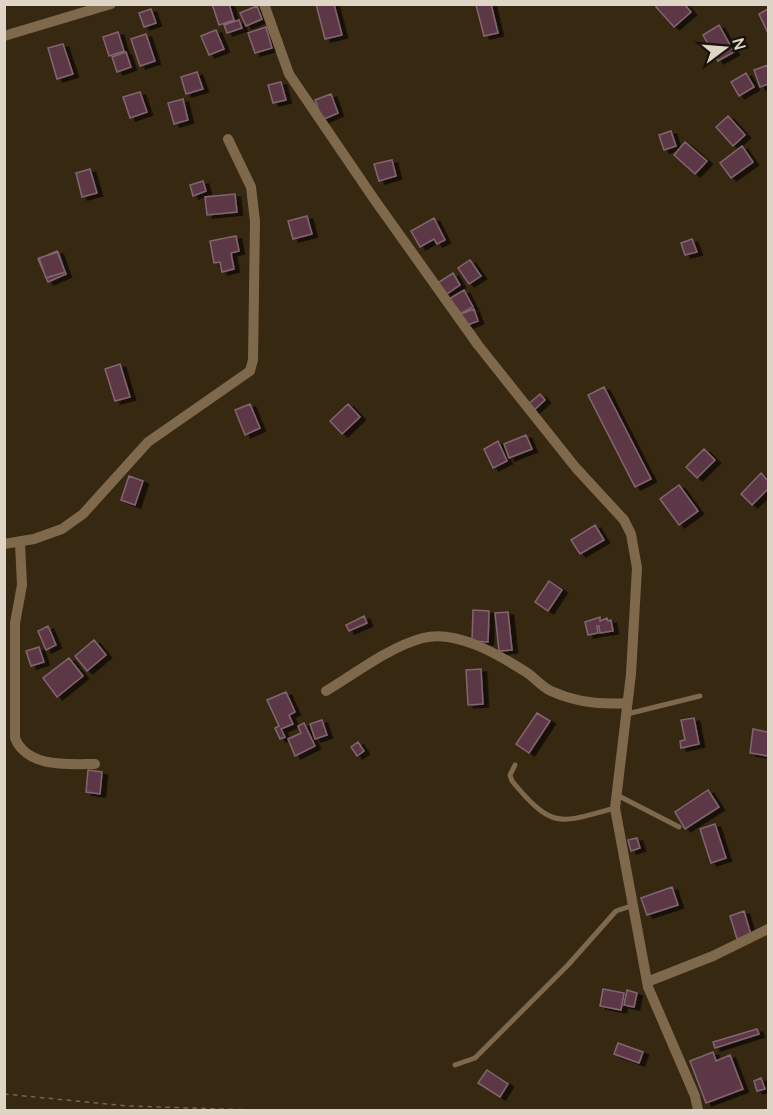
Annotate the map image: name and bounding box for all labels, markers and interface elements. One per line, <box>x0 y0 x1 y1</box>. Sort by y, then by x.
north arrow <box>695 18 755 78</box>
text: N <box>727 35 752 52</box>

